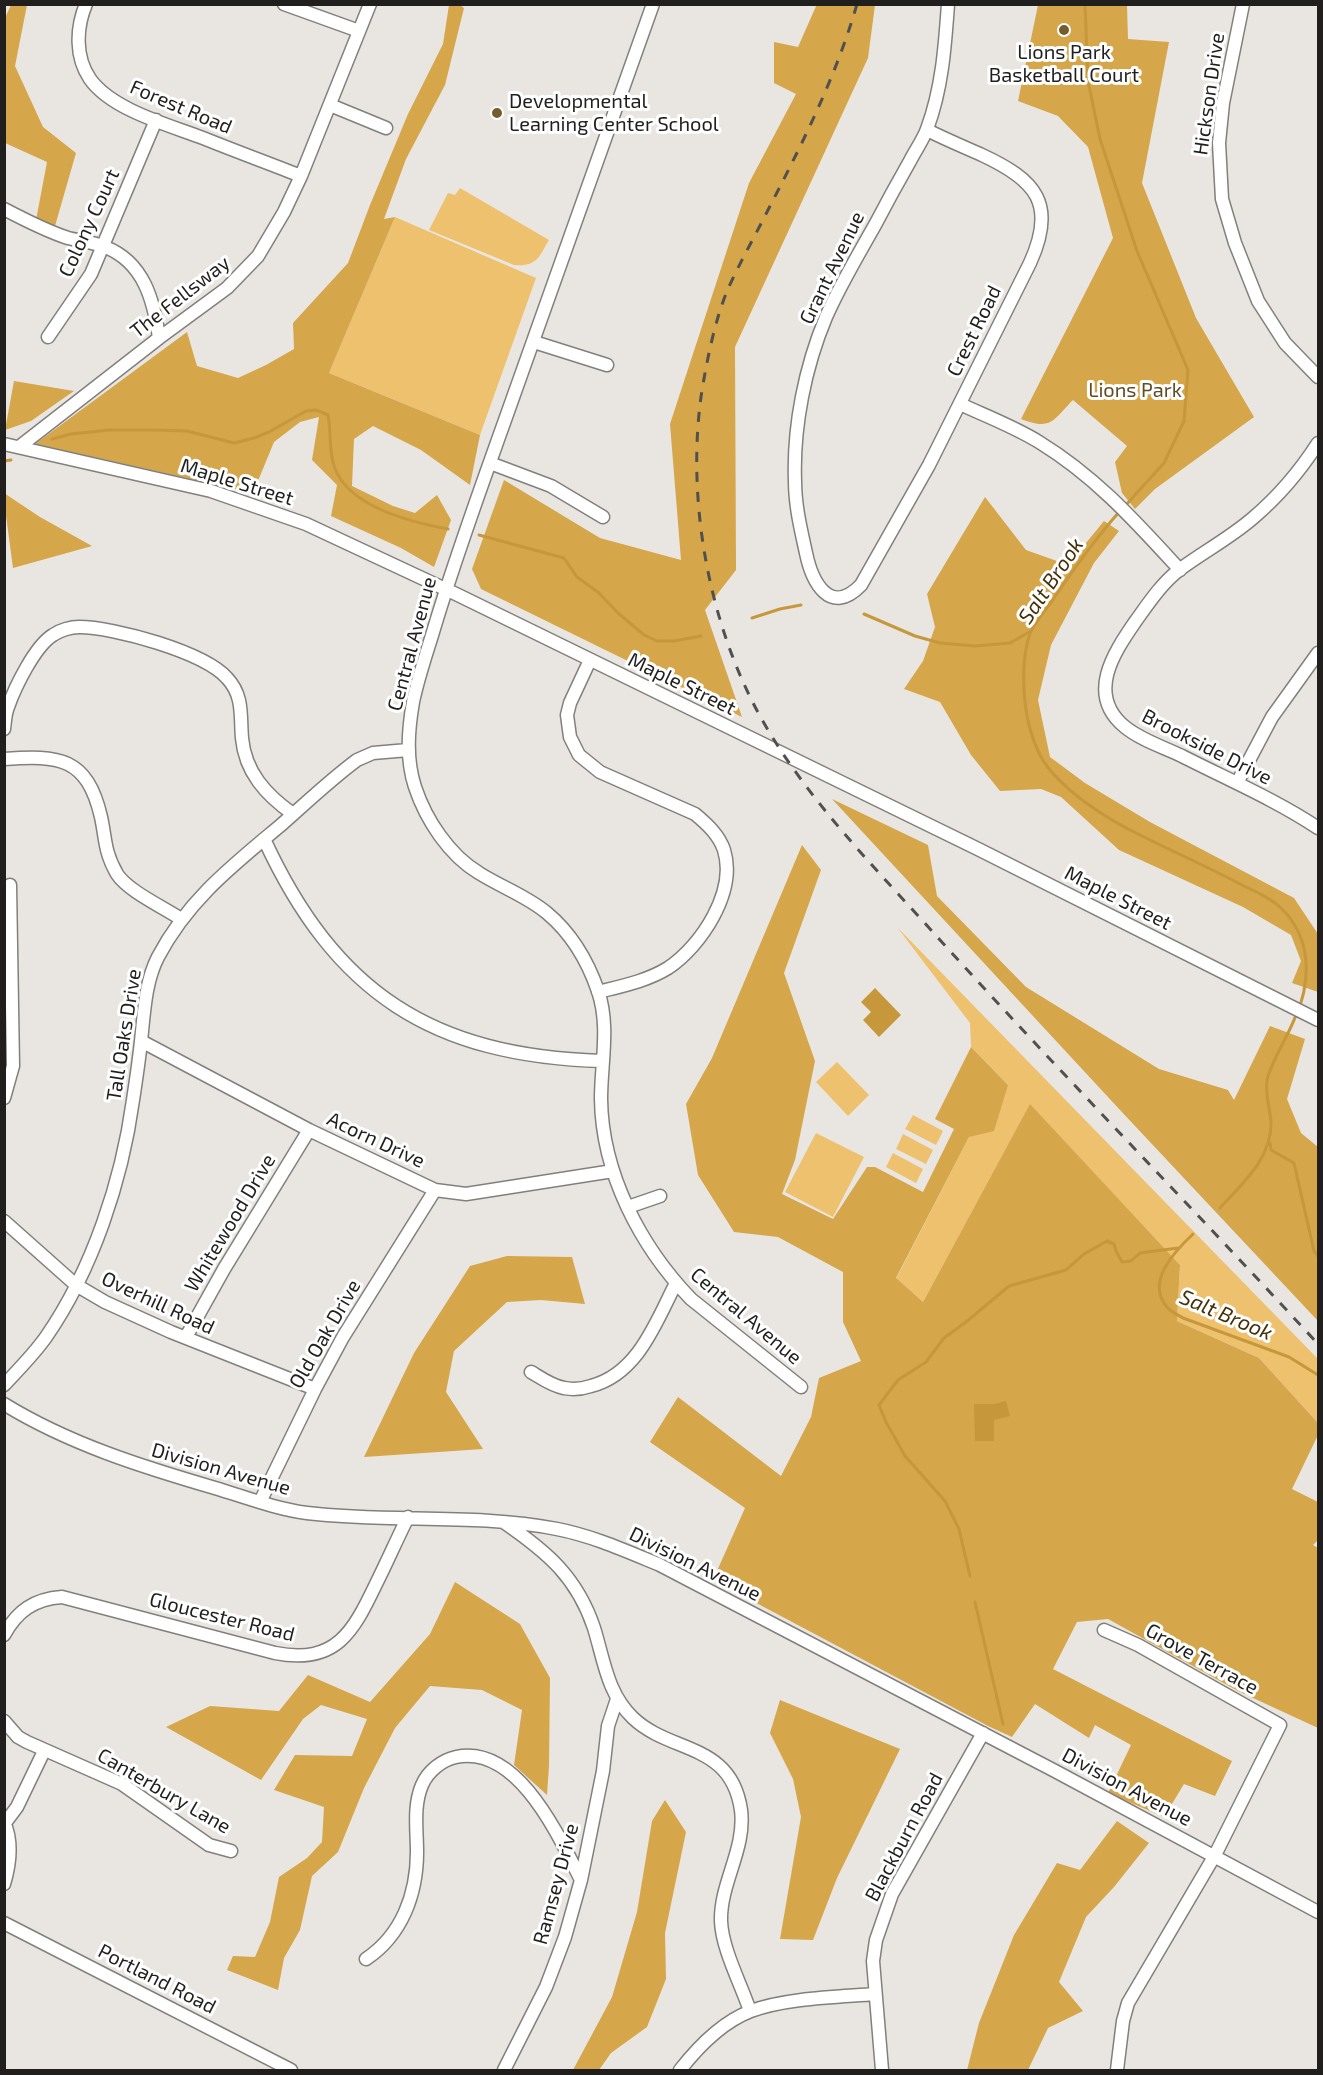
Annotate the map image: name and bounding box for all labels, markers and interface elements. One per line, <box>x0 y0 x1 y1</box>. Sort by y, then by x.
marker: Lions Park Basketball Court <box>1057 23 1071 37</box>
street label: Hickson Drive <box>1189 31 1229 157</box>
place label: Lions Park Basketball Court <box>989 40 1139 87</box>
street label: Forest Road <box>126 75 236 139</box>
place label: Developmental Learning Center School <box>509 89 719 136</box>
marker: Developmental Learning Center School <box>490 106 504 120</box>
street label: Colony Court <box>54 165 124 281</box>
street label: Grant Avenue <box>794 208 870 328</box>
street label: The Fellsway <box>125 251 235 343</box>
street label: Crest Road <box>942 282 1006 380</box>
park label: Lions Park <box>1088 378 1182 402</box>
street label: Maple Street <box>178 453 296 511</box>
water label: Salt Brook <box>1013 533 1089 629</box>
street label: Central Avenue <box>383 574 441 714</box>
street label: Maple Street <box>624 648 740 720</box>
street label: Brookside Drive <box>1138 704 1276 790</box>
street label: Maple Street <box>1060 861 1176 935</box>
street label: Tall Oaks Drive <box>102 967 146 1103</box>
street label: Acorn Drive <box>323 1107 429 1173</box>
street label: Whitewood Drive <box>179 1150 281 1296</box>
street label: Central Avenue <box>686 1263 806 1369</box>
street label: Overhill Road <box>98 1266 218 1340</box>
street label: Old Oak Drive <box>284 1275 366 1393</box>
water label: Salt Brook <box>1176 1284 1276 1346</box>
street label: Division Avenue <box>149 1438 293 1500</box>
street label: Division Avenue <box>625 1522 765 1606</box>
street label: Gloucester Road <box>147 1587 297 1647</box>
street label: Grove Terrace <box>1142 1618 1262 1700</box>
street label: Canterbury Lane <box>93 1743 235 1839</box>
street label: Division Avenue <box>1058 1743 1196 1831</box>
street label: Blackburn Road <box>860 1769 948 1905</box>
street label: Ramsey Drive <box>528 1821 584 1947</box>
street label: Portland Road <box>94 1939 220 2019</box>

